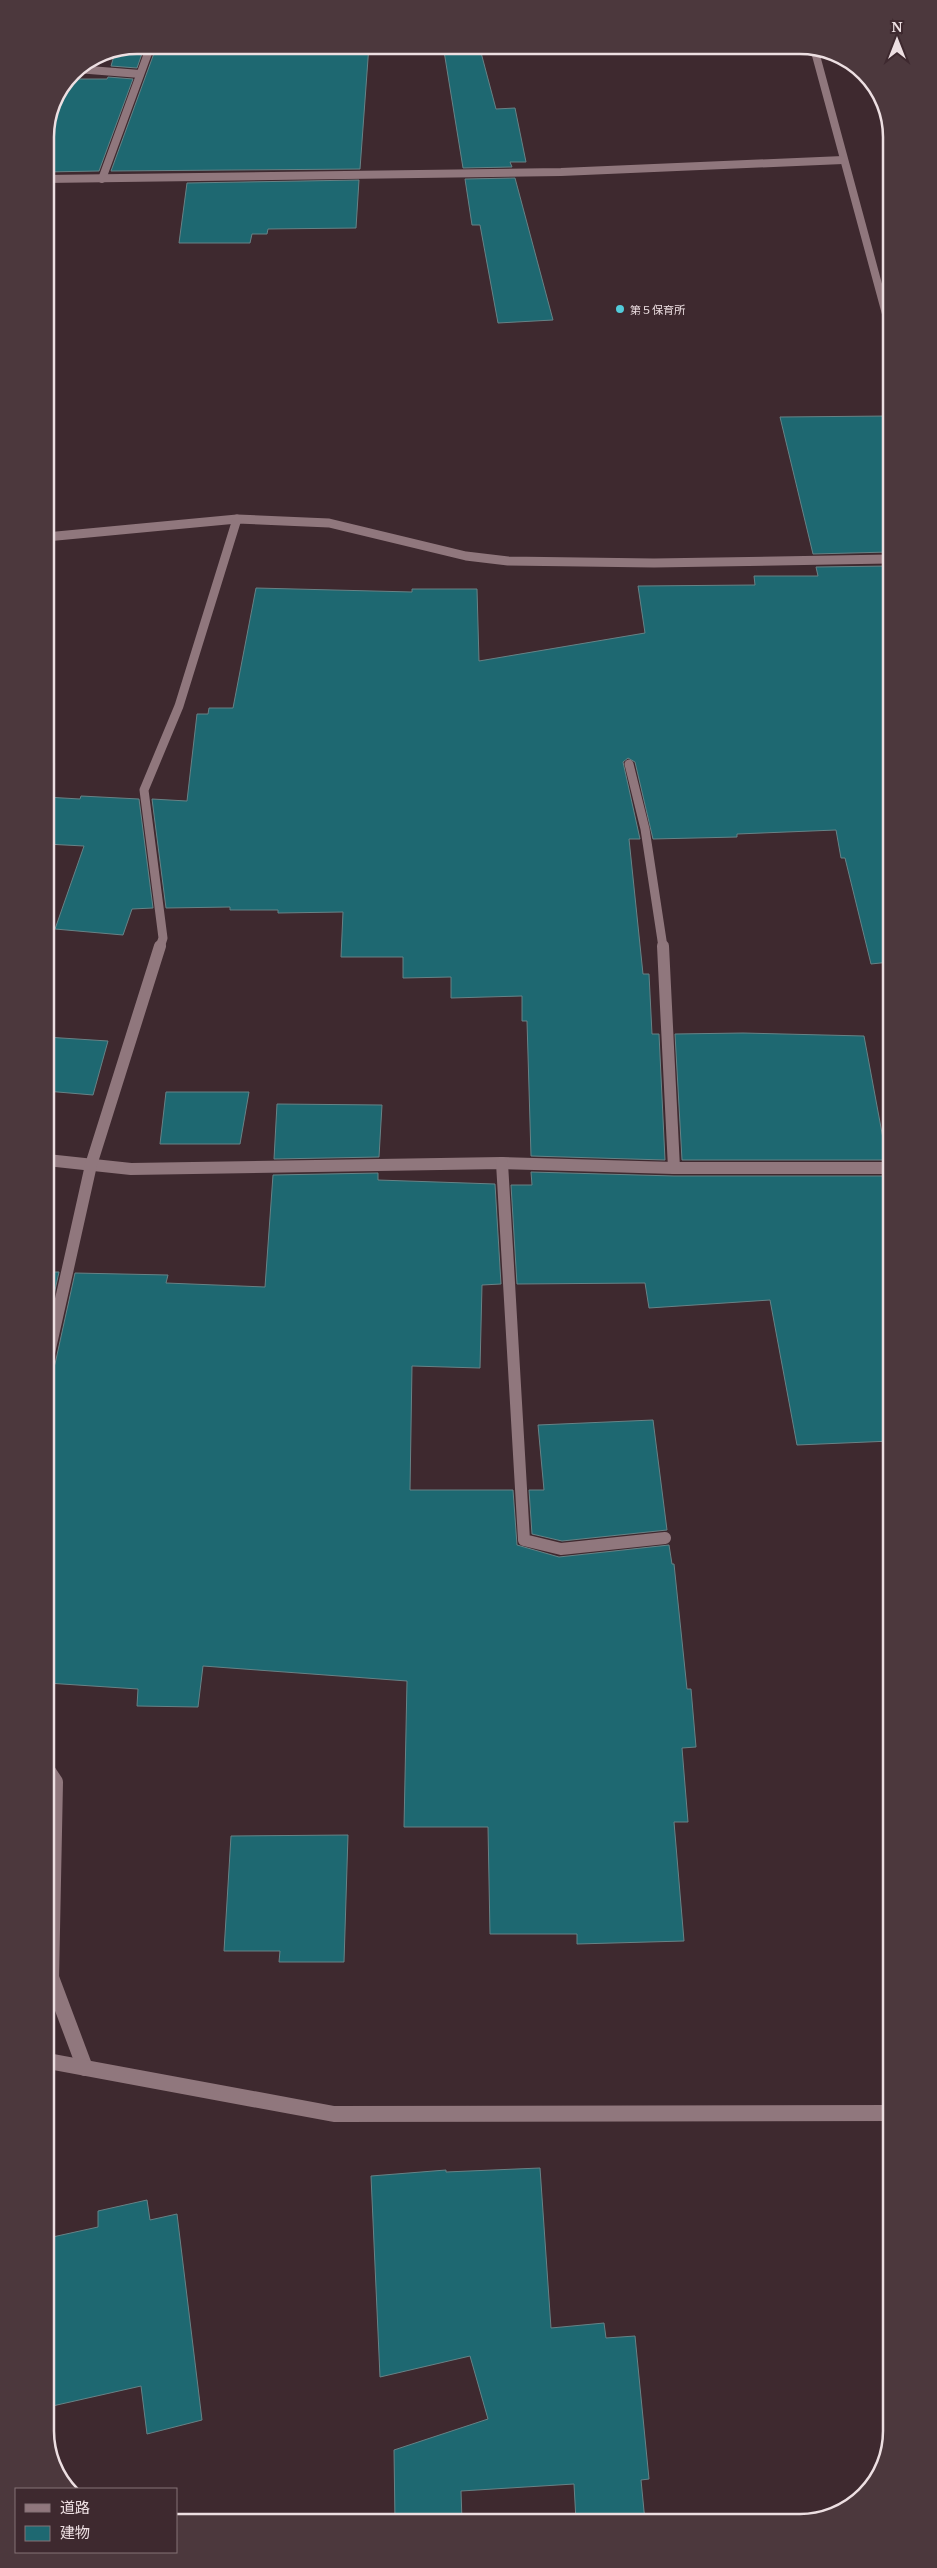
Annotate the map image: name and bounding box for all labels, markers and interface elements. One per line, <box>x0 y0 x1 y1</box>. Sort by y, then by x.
north arrow <box>872 15 922 65</box>
text: N <box>891 17 903 36</box>
place label: 第５保育所 <box>630 302 686 317</box>
marker: 第５保育所 <box>614 303 626 315</box>
legend <box>15 2488 178 2553</box>
text: 道路 <box>60 2497 90 2517</box>
text: 建物 <box>60 2522 90 2542</box>

